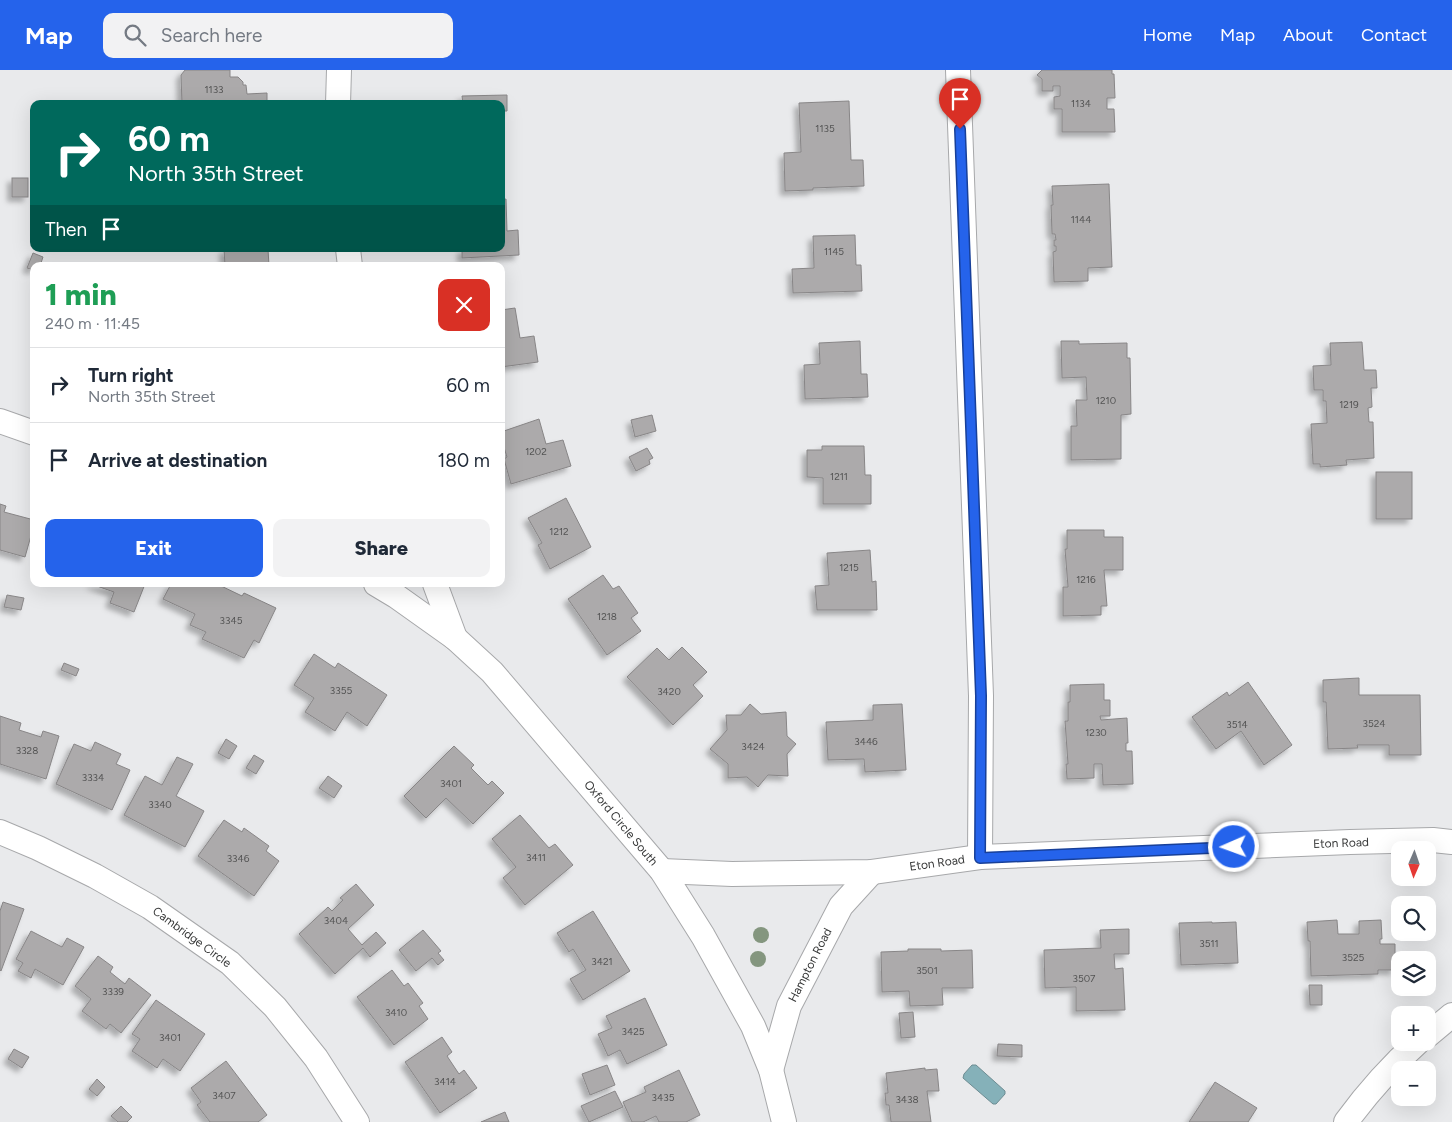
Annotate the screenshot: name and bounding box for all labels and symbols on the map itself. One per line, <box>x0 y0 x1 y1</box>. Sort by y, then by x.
pin <box>939 78 981 129</box>
house number: 1133 <box>204 83 224 96</box>
house number: 1134 <box>1071 97 1091 110</box>
house number: 1135 <box>815 122 835 135</box>
house number: 1144 <box>1071 213 1091 226</box>
house number: 1145 <box>824 245 844 258</box>
house number: 1210 <box>1096 394 1116 407</box>
house number: 1219 <box>1339 398 1359 411</box>
house number: 1202 <box>525 445 547 458</box>
house number: 1211 <box>830 470 848 483</box>
house number: 1212 <box>549 525 569 538</box>
house number: 1215 <box>839 561 859 574</box>
house number: 1216 <box>1076 573 1096 586</box>
house number: 1218 <box>597 610 617 623</box>
house number: 3345 <box>220 614 243 627</box>
house number: 3355 <box>330 684 352 697</box>
house number: 3420 <box>657 685 681 698</box>
house number: 3524 <box>1363 717 1386 730</box>
house number: 3514 <box>1226 718 1248 731</box>
house number: 1230 <box>1085 726 1107 739</box>
house number: 3446 <box>854 735 878 748</box>
house number: 3424 <box>741 740 765 753</box>
house number: 3328 <box>16 744 38 757</box>
house number: 3334 <box>82 771 104 784</box>
house number: 3401 <box>440 777 462 790</box>
street label: Oxford Circle South <box>581 778 661 869</box>
house number: 3340 <box>148 798 172 811</box>
position arrow <box>1207 820 1259 872</box>
street label: Eton Road <box>1313 835 1369 851</box>
north arrow <box>1391 841 1436 886</box>
house number: 3411 <box>526 851 546 864</box>
house number: 3346 <box>227 852 250 865</box>
street label: Eton Road <box>908 852 966 874</box>
street label: Cambridge Circle <box>150 904 234 970</box>
house number: 3404 <box>324 914 348 927</box>
street label: Hampton Road <box>785 926 835 1004</box>
house number: 3511 <box>1199 937 1219 950</box>
house number: 3525 <box>1342 951 1365 964</box>
house number: 3421 <box>591 955 613 968</box>
house number: 3501 <box>916 964 938 977</box>
house number: 3507 <box>1073 972 1096 985</box>
house number: 3339 <box>102 985 124 998</box>
house number: 3410 <box>385 1006 407 1019</box>
house number: 3425 <box>622 1025 645 1038</box>
house number: 3401 <box>159 1031 181 1044</box>
house number: 3414 <box>434 1075 456 1088</box>
house number: 3407 <box>212 1089 236 1102</box>
house number: 3435 <box>652 1091 675 1104</box>
house number: 3438 <box>895 1093 919 1106</box>

